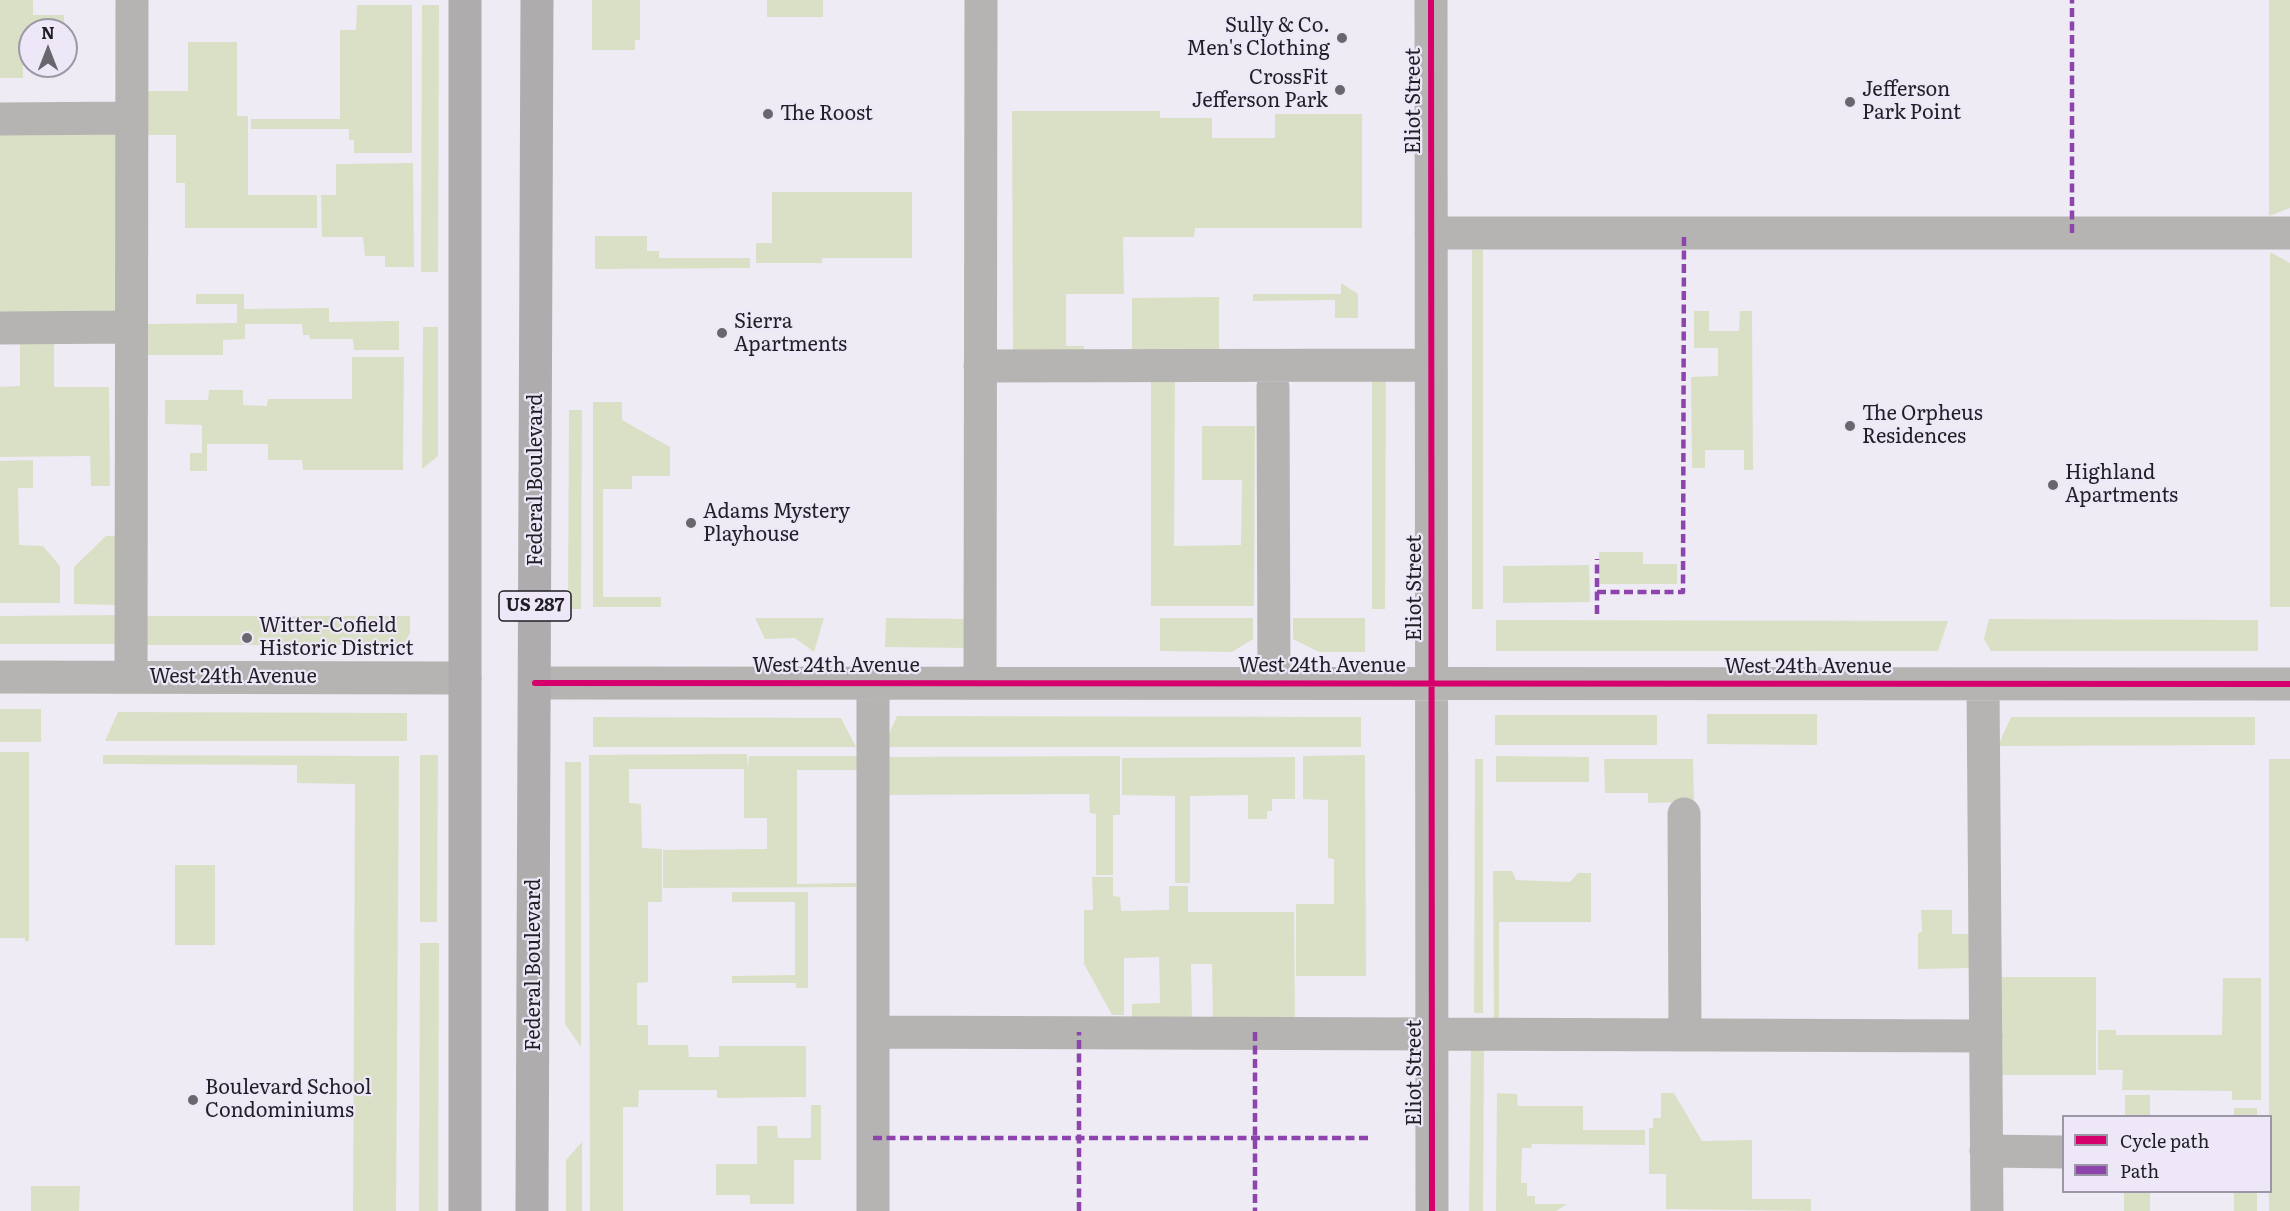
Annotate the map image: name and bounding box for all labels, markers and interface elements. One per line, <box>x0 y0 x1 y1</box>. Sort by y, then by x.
place label: Sully & Co. Men's Clothing <box>1187 14 1330 61</box>
north arrow <box>18 18 78 78</box>
text: N <box>41 20 55 44</box>
marker: Sully & Co. Men's Clothing <box>1335 31 1349 45</box>
street label: Eliot Street <box>1402 48 1426 154</box>
place label: CrossFit Jefferson Park <box>1192 66 1328 113</box>
place label: Jefferson Park Point <box>1862 78 1961 125</box>
marker: CrossFit Jefferson Park <box>1333 83 1347 97</box>
marker: Jefferson Park Point <box>1843 95 1857 109</box>
place label: The Roost <box>780 102 873 126</box>
marker: The Roost <box>761 107 775 121</box>
place label: Sierra Apartments <box>734 310 847 357</box>
marker: Sierra Apartments <box>715 326 729 340</box>
street label: Federal Boulevard <box>524 394 548 566</box>
place label: The Orpheus Residences <box>1862 402 1983 449</box>
marker: The Orpheus Residences <box>1843 419 1857 433</box>
place label: Highland Apartments <box>2065 461 2178 508</box>
marker: Highland Apartments <box>2046 478 2060 492</box>
place label: Adams Mystery Playhouse <box>703 500 850 547</box>
marker: Adams Mystery Playhouse <box>684 516 698 530</box>
street label: Eliot Street <box>1403 535 1427 641</box>
road number: US 287 <box>499 591 571 621</box>
place label: Witter-Cofield Historic District <box>259 614 414 661</box>
marker: Witter-Cofield Historic District <box>240 631 254 645</box>
street label: West 24th Avenue <box>752 654 920 678</box>
street label: West 24th Avenue <box>1238 654 1406 678</box>
street label: West 24th Avenue <box>1724 655 1892 679</box>
street label: West 24th Avenue <box>149 665 317 689</box>
street label: Federal Boulevard <box>522 879 546 1051</box>
street label: Eliot Street <box>1403 1020 1427 1126</box>
place label: Boulevard School Condominiums <box>205 1076 371 1123</box>
marker: Boulevard School Condominiums <box>186 1093 200 1107</box>
legend <box>2062 1115 2272 1193</box>
text: Cycle path <box>2120 1127 2209 1154</box>
text: Path <box>2120 1157 2159 1184</box>

